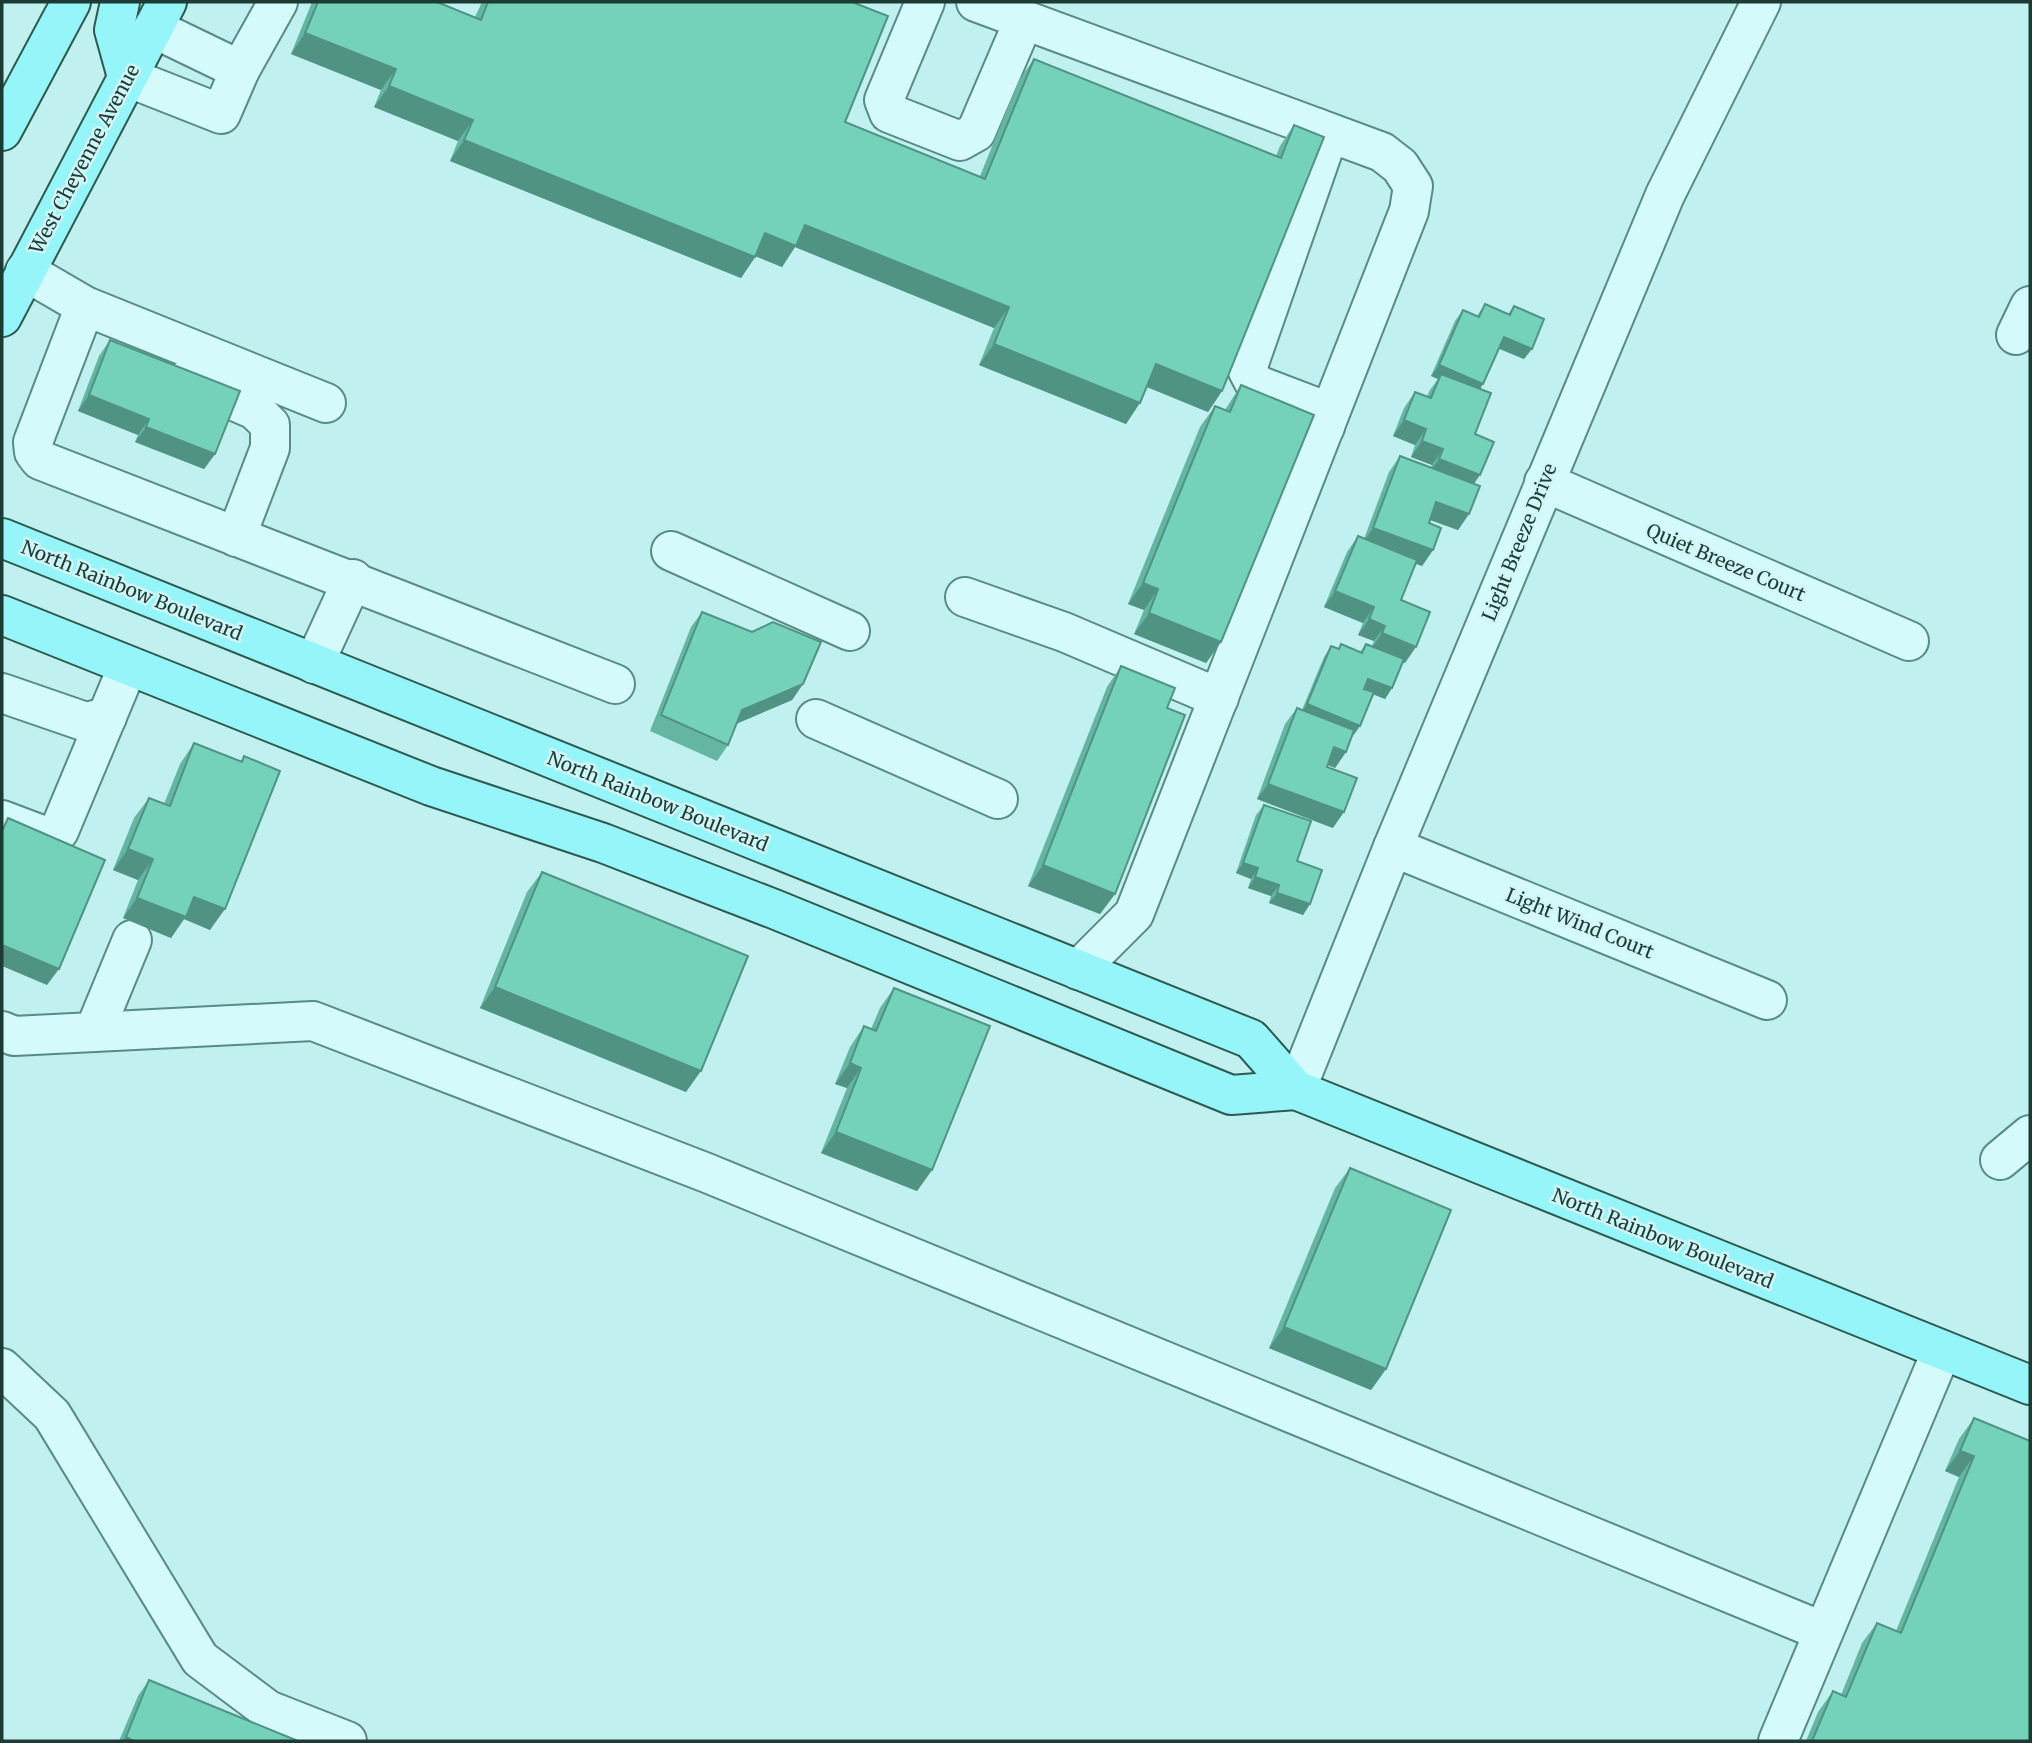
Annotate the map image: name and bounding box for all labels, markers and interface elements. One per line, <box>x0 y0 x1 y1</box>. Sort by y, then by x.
street label: West Cheyenne Avenue <box>23 60 144 259</box>
street label: Light Breeze Drive <box>1476 460 1562 624</box>
street label: Quiet Breeze Court <box>1643 518 1810 607</box>
street label: North Rainbow Boulevard <box>18 535 246 645</box>
street label: North Rainbow Boulevard <box>544 746 772 856</box>
street label: Light Wind Court <box>1502 882 1658 964</box>
street label: North Rainbow Boulevard <box>1549 1183 1777 1293</box>

